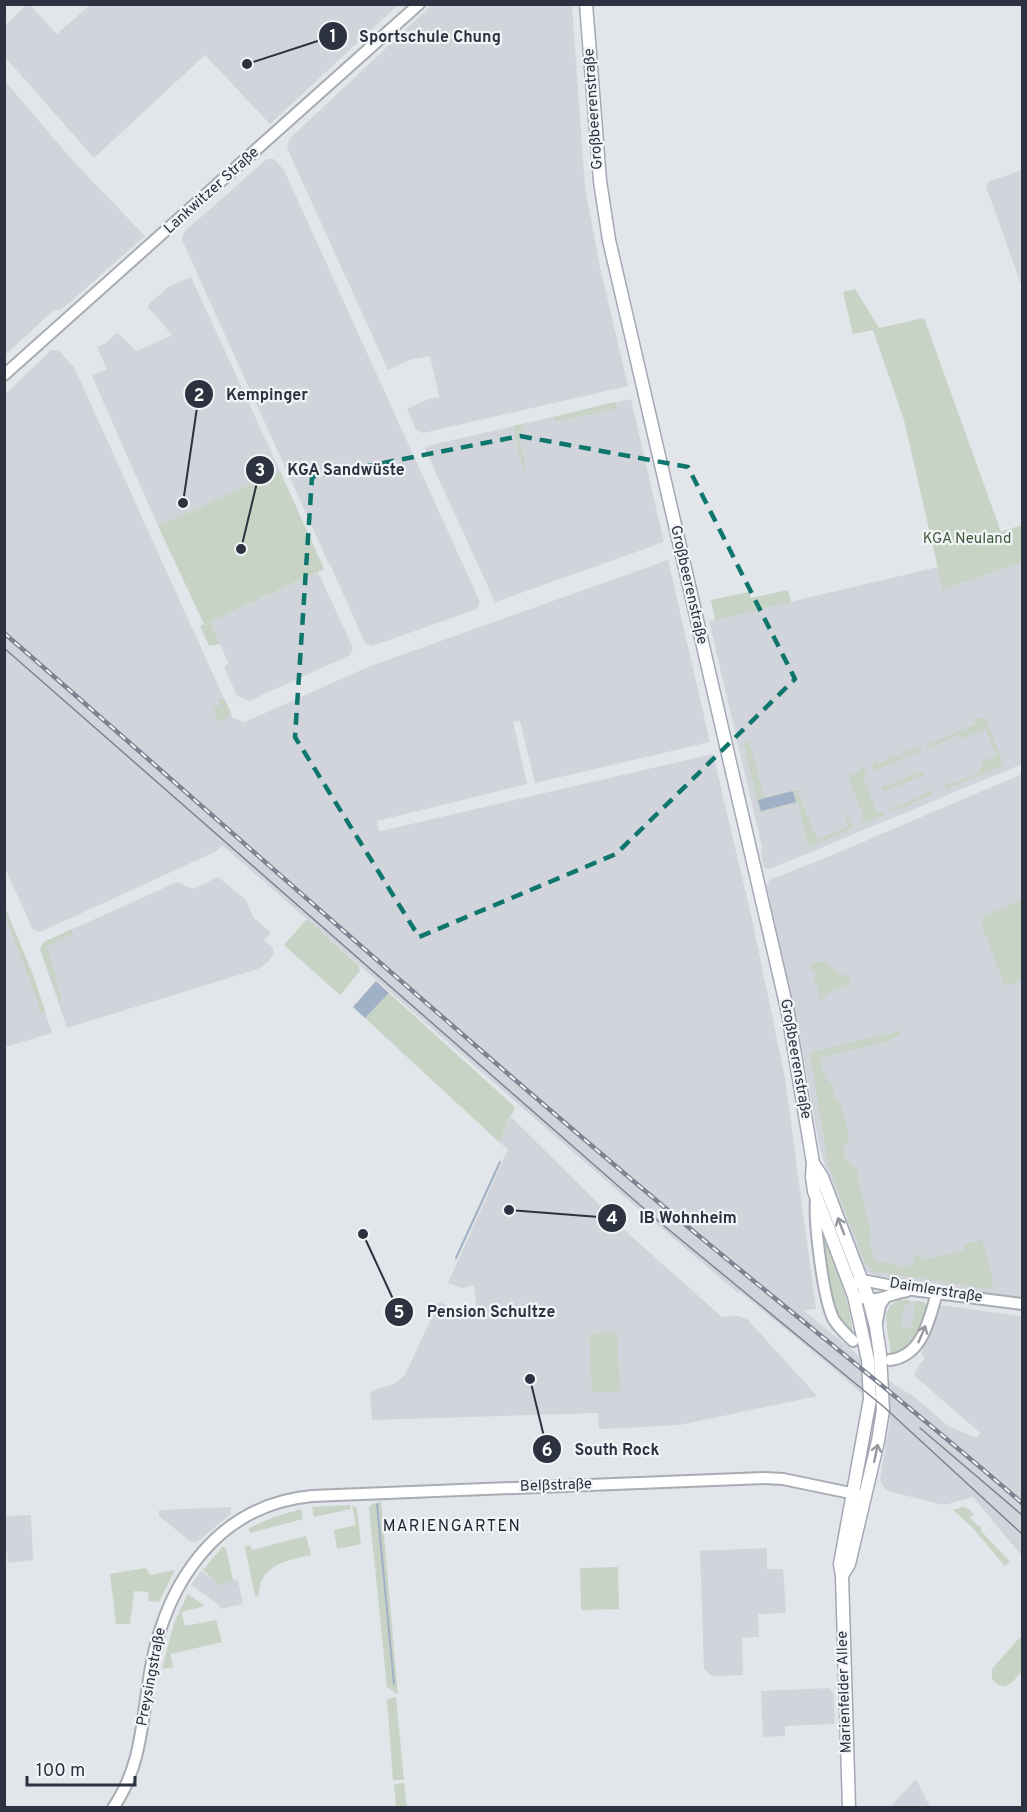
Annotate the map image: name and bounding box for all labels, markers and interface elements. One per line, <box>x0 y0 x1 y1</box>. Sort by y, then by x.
callout: Sportschule Chung <box>318 19 513 53</box>
text: 1 <box>329 26 337 49</box>
text: Sportschule Chung <box>359 28 501 48</box>
street label: Großbeerenstraße <box>580 48 608 170</box>
street label: Lankwitzer Straße <box>161 143 263 239</box>
callout: Kempinger <box>184 377 320 411</box>
text: 2 <box>193 385 205 408</box>
text: Kempinger <box>226 386 308 406</box>
callout: KGA Sandwüste <box>245 453 417 487</box>
text: 3 <box>255 460 265 483</box>
text: KGA Sandwüste <box>287 461 405 481</box>
street label: Großbeerenstraße <box>665 524 711 646</box>
park label: KGA Neuland <box>923 530 1011 549</box>
street label: Großbeerenstraße <box>775 997 815 1121</box>
callout: IB Wohnheim <box>597 1201 749 1235</box>
text: 4 <box>606 1208 618 1231</box>
text: IB Wohnheim <box>639 1209 737 1229</box>
one-way arrow <box>835 1217 846 1235</box>
street label: Daimlerstraße <box>888 1274 984 1308</box>
callout: Pension Schultze <box>384 1295 567 1329</box>
text: 5 <box>394 1302 405 1325</box>
text: Pension Schultze <box>427 1303 555 1323</box>
one-way arrow <box>917 1326 928 1344</box>
callout: South Rock <box>532 1432 671 1466</box>
text: 6 <box>541 1440 553 1463</box>
text: South Rock <box>575 1441 659 1461</box>
one-way arrow <box>870 1444 882 1463</box>
street label: Belßstraße <box>520 1475 592 1497</box>
district label: MARIENGARTEN <box>383 1517 521 1537</box>
street label: Preysingstraße <box>133 1626 171 1728</box>
street label: Marienfelder Allee <box>833 1630 857 1754</box>
scale bar <box>27 1749 135 1787</box>
text: 100 m <box>36 1760 85 1783</box>

